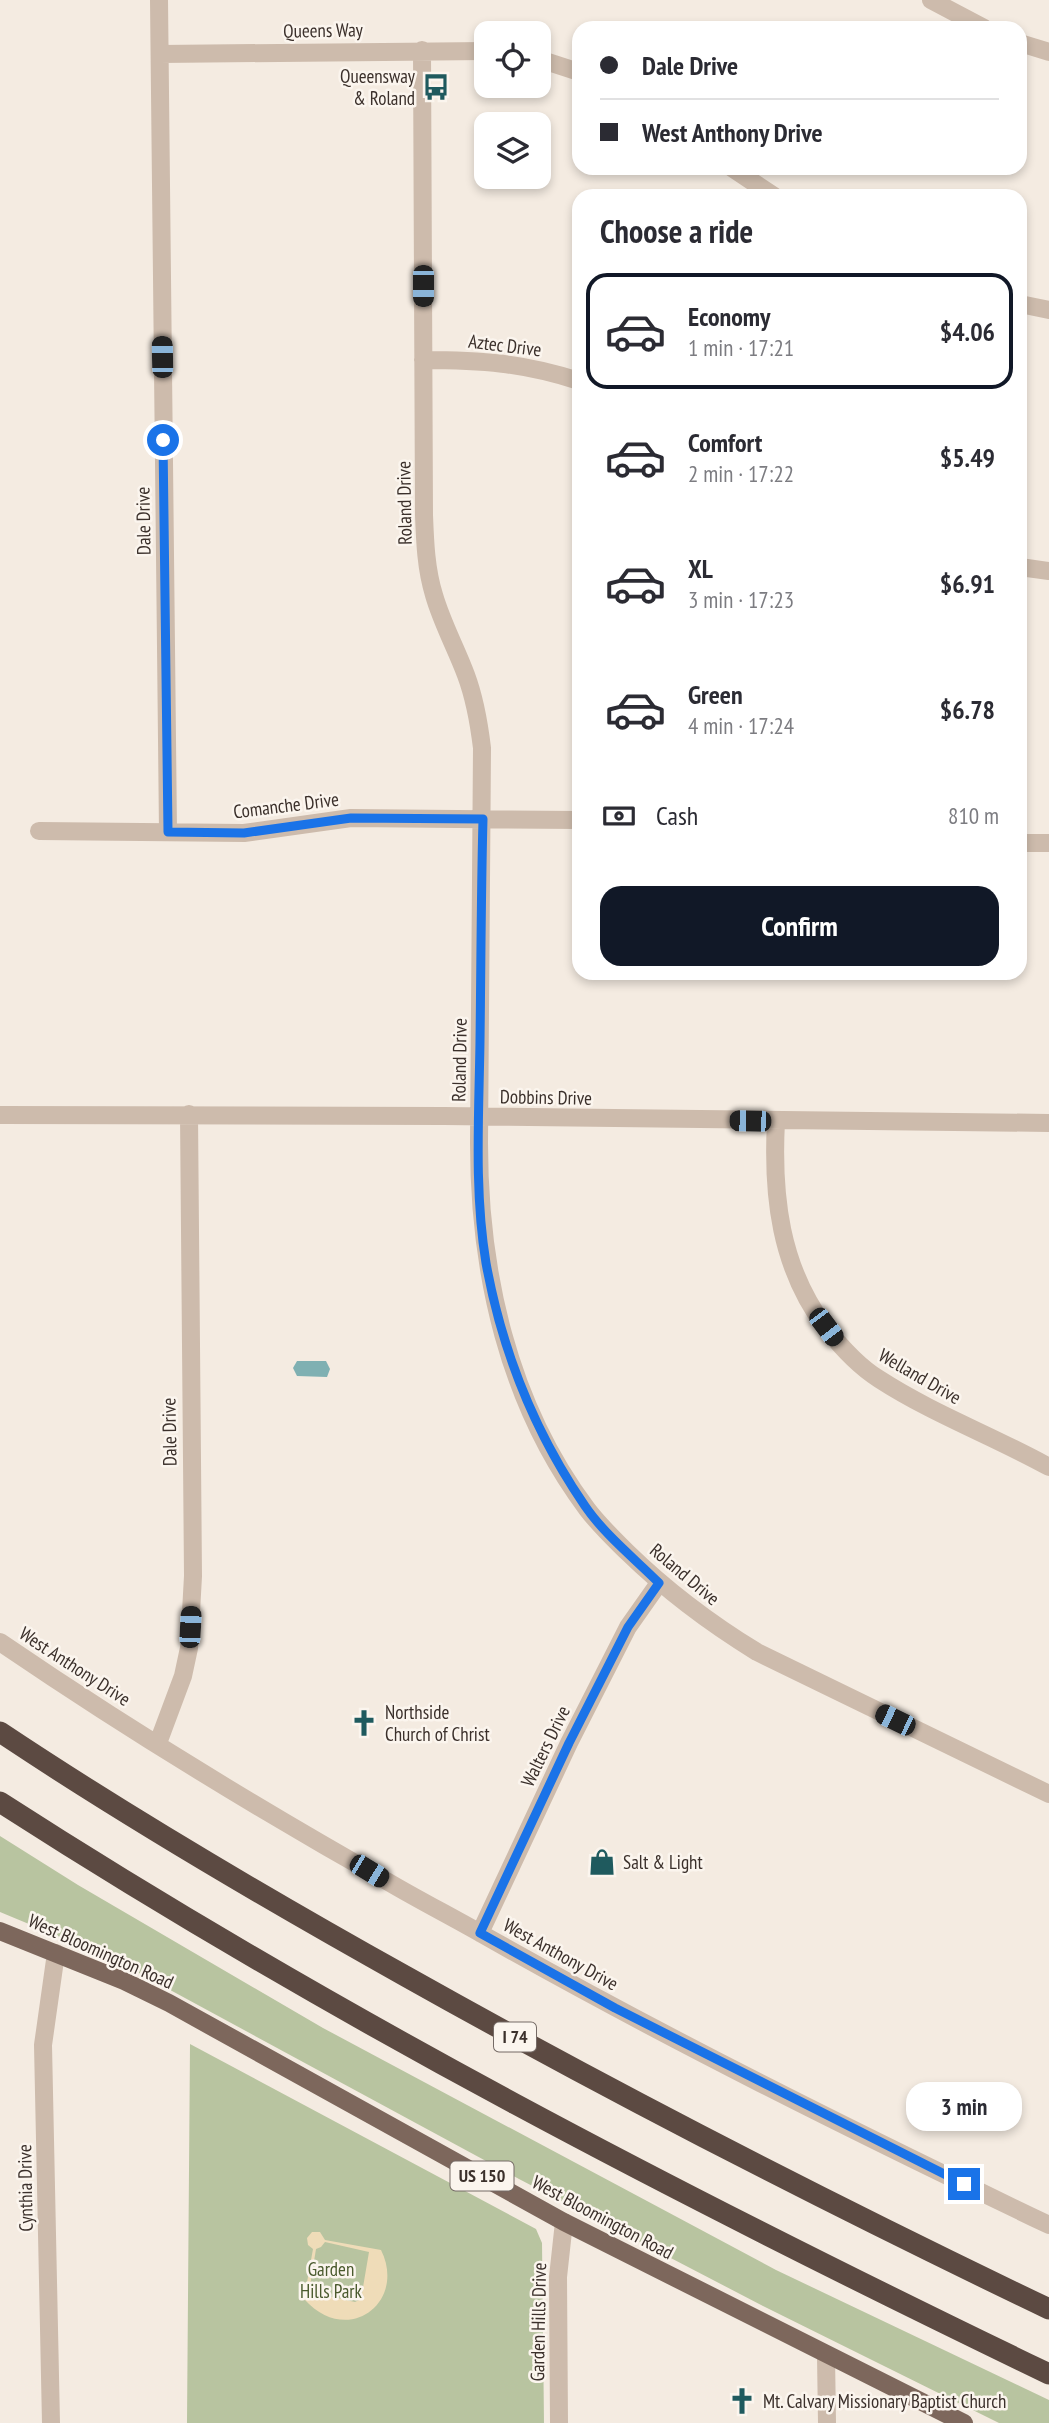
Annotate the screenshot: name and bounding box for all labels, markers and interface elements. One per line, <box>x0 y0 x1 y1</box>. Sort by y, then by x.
street label: Queens Way <box>283 17 364 43</box>
map controls <box>474 21 551 189</box>
button: locate <box>474 21 551 98</box>
text: Dale Drive <box>642 49 738 82</box>
place label: Queensway & Roland <box>340 64 416 110</box>
bus stop icon: Queensway & Roland <box>421 72 451 102</box>
button: layers <box>474 112 551 189</box>
text: West Anthony Drive <box>642 116 823 149</box>
text: Choose a ride <box>600 210 753 252</box>
car <box>413 265 434 307</box>
icon: car <box>604 300 667 363</box>
text: Economy <box>688 300 770 333</box>
text: $4.06 <box>940 315 995 348</box>
street label: Aztec Drive <box>467 329 543 361</box>
text: 1 min · 17:21 <box>688 333 794 362</box>
car <box>152 336 173 378</box>
route start <box>147 424 179 456</box>
icon: car <box>604 426 667 489</box>
text: Comfort <box>688 426 762 459</box>
text: $5.49 <box>940 441 995 474</box>
text: 2 min · 17:22 <box>688 459 794 488</box>
street label: Roland Drive <box>391 461 417 545</box>
street label: Dale Drive <box>130 486 156 555</box>
icon: car <box>604 552 667 615</box>
text: XL <box>688 552 713 585</box>
text: $6.91 <box>940 567 995 600</box>
text: 3 min · 17:23 <box>688 585 794 614</box>
icon: car <box>604 678 667 741</box>
text: Green <box>688 678 743 711</box>
text: $6.78 <box>940 693 995 726</box>
text: 4 min · 17:24 <box>688 711 794 740</box>
street label: Comanche Drive <box>232 787 340 823</box>
icon: cash <box>600 797 638 835</box>
text: Cash <box>656 799 698 832</box>
text: 810 m <box>948 801 999 830</box>
button: Confirm <box>600 886 999 966</box>
street label: Roland Drive <box>446 1018 472 1102</box>
street label: Dobbins Drive <box>500 1084 592 1110</box>
car <box>729 1110 772 1132</box>
car <box>805 1304 848 1350</box>
street label: Welland Drive <box>874 1343 966 1409</box>
street label: Dale Drive <box>156 1397 182 1466</box>
street label: Roland Drive <box>645 1538 725 1610</box>
car <box>179 1605 202 1649</box>
street label: West Anthony Drive <box>15 1621 135 1711</box>
place label: Northside Church of Christ <box>385 1700 490 1746</box>
street label: Walters Drive <box>515 1701 575 1790</box>
car <box>872 1701 919 1739</box>
church icon: Northside Church of Christ <box>349 1708 379 1738</box>
shop icon: Salt & Light <box>587 1847 617 1877</box>
place label: Salt & Light <box>623 1850 703 1874</box>
car <box>346 1851 393 1891</box>
street label: West Bloomington Road <box>25 1908 177 1994</box>
street label: West Anthony Drive <box>499 1913 623 1996</box>
road number: I 74 <box>494 2022 536 2052</box>
callout: 3 min <box>906 2082 1022 2132</box>
text: 3 min <box>941 2092 987 2121</box>
street label: Cynthia Drive <box>12 2144 38 2232</box>
road number: US 150 <box>450 2162 514 2190</box>
route end <box>948 2168 980 2200</box>
street label: West Bloomington Road <box>528 2170 678 2264</box>
park label: Garden Hills Park <box>300 2257 363 2303</box>
street label: Garden Hills Drive <box>525 2262 551 2382</box>
church icon: Mt. Calvary Missionary Baptist Church <box>727 2386 757 2416</box>
place label: Mt. Calvary Missionary Baptist Church <box>763 2389 1006 2413</box>

